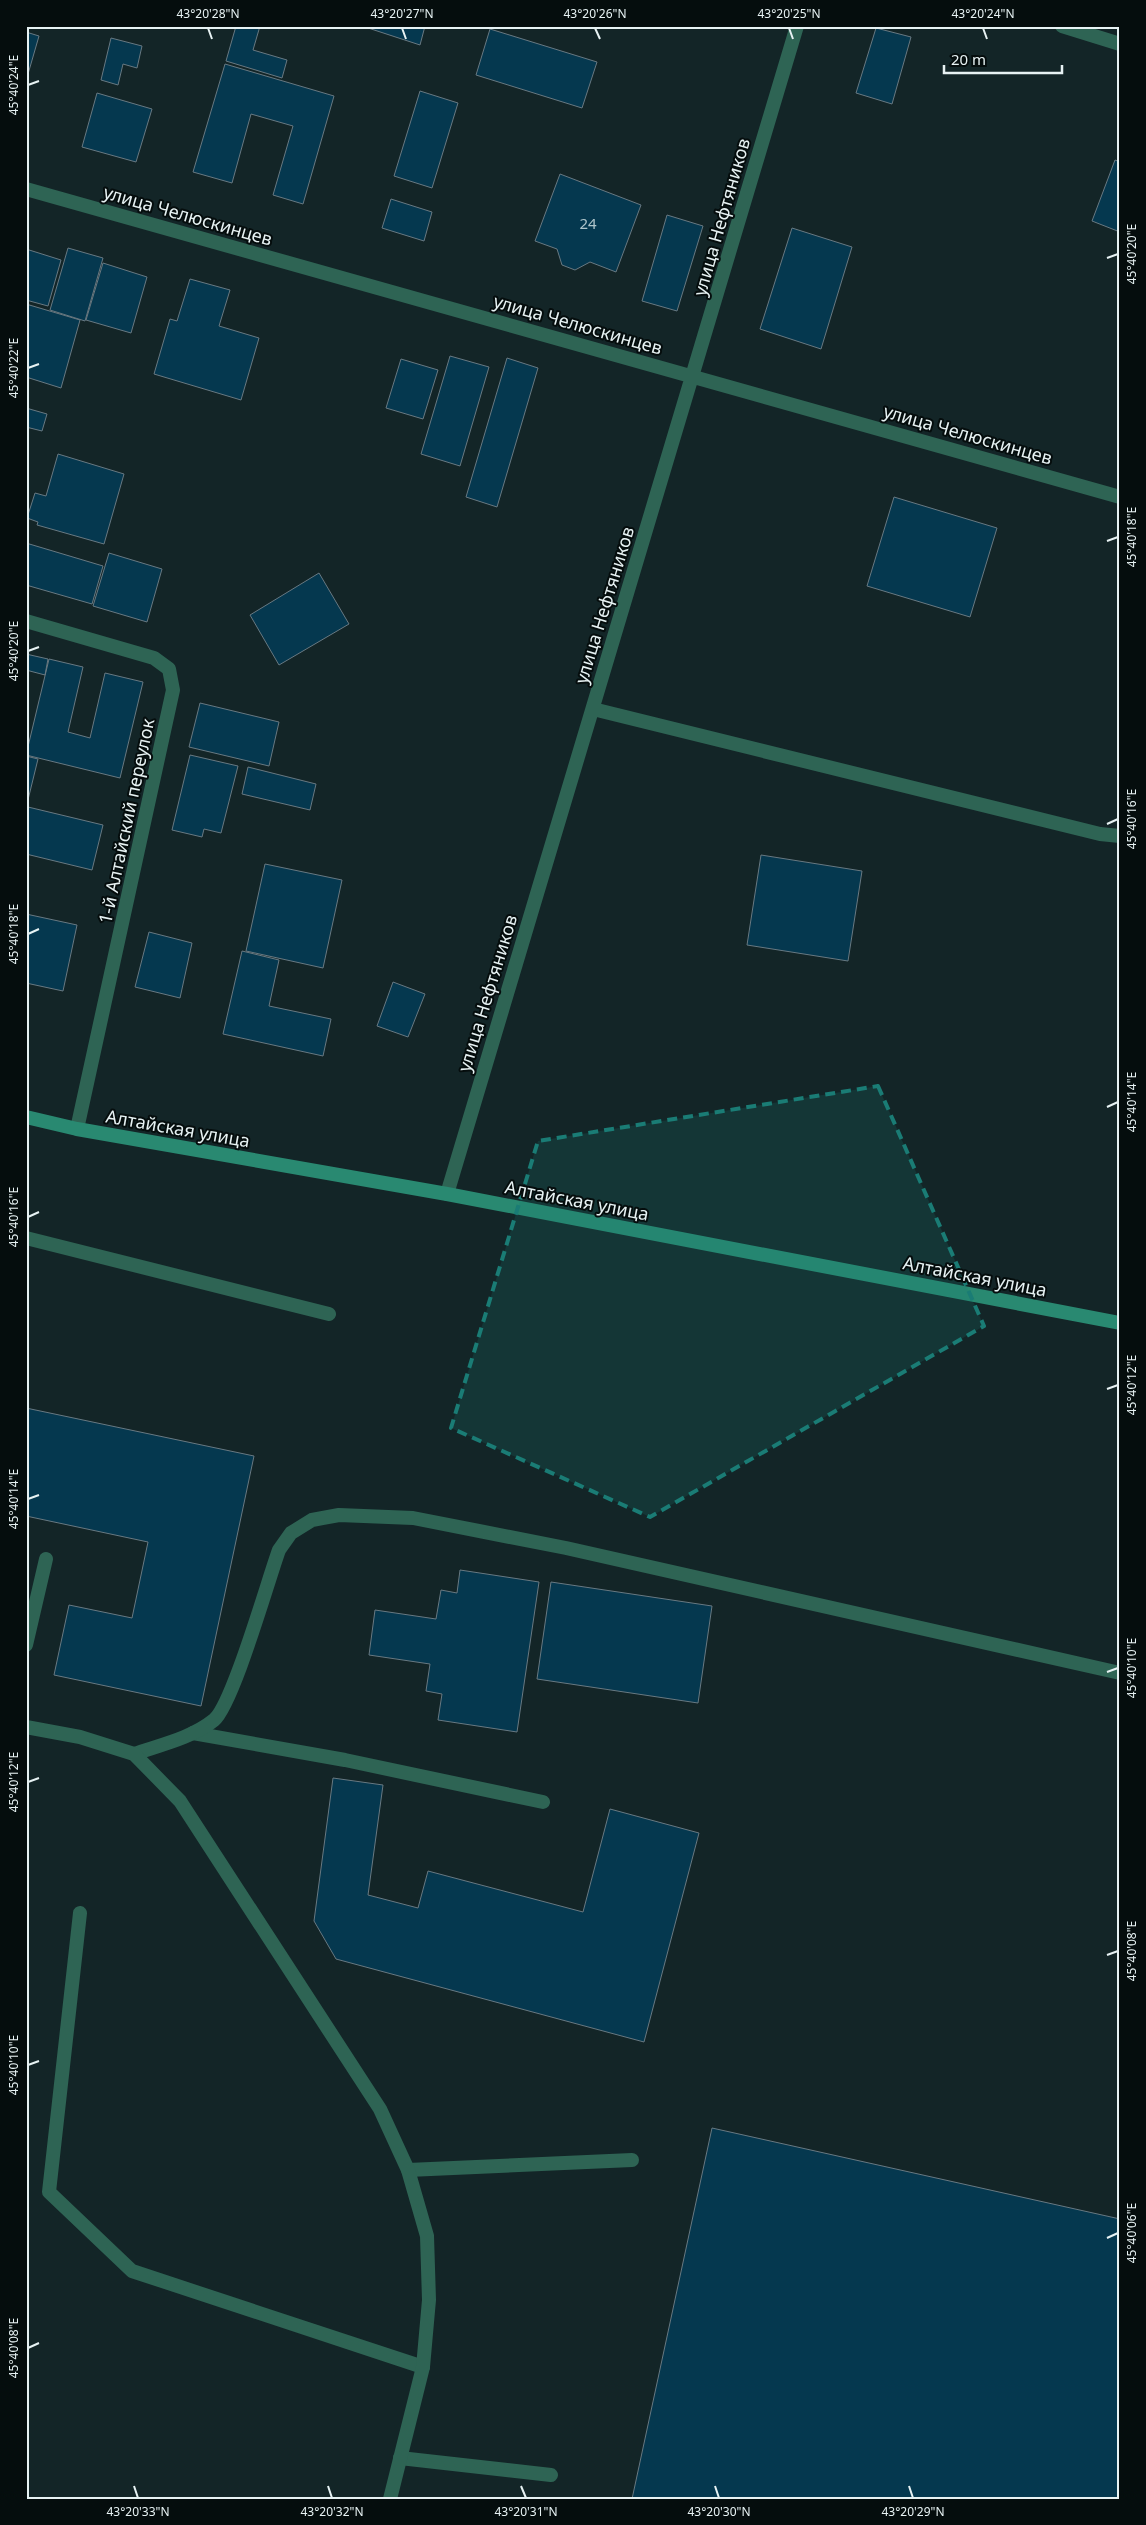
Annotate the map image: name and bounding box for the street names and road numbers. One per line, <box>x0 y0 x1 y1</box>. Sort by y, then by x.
street label: улица Нефтяников <box>687 135 755 299</box>
street label: улица Челюскинцев <box>101 179 275 251</box>
street label: улица Челюскинцев <box>491 288 665 360</box>
street label: улица Челюскинцев <box>881 398 1055 470</box>
street label: улица Нефтяников <box>569 523 639 687</box>
street label: 1-й Алтайский переулок <box>93 716 160 926</box>
street label: улица Нефтяников <box>452 911 522 1075</box>
street label: Алтайская улица <box>104 1104 252 1152</box>
street label: Алтайская улица <box>503 1174 651 1226</box>
street label: Алтайская улица <box>901 1250 1049 1302</box>

